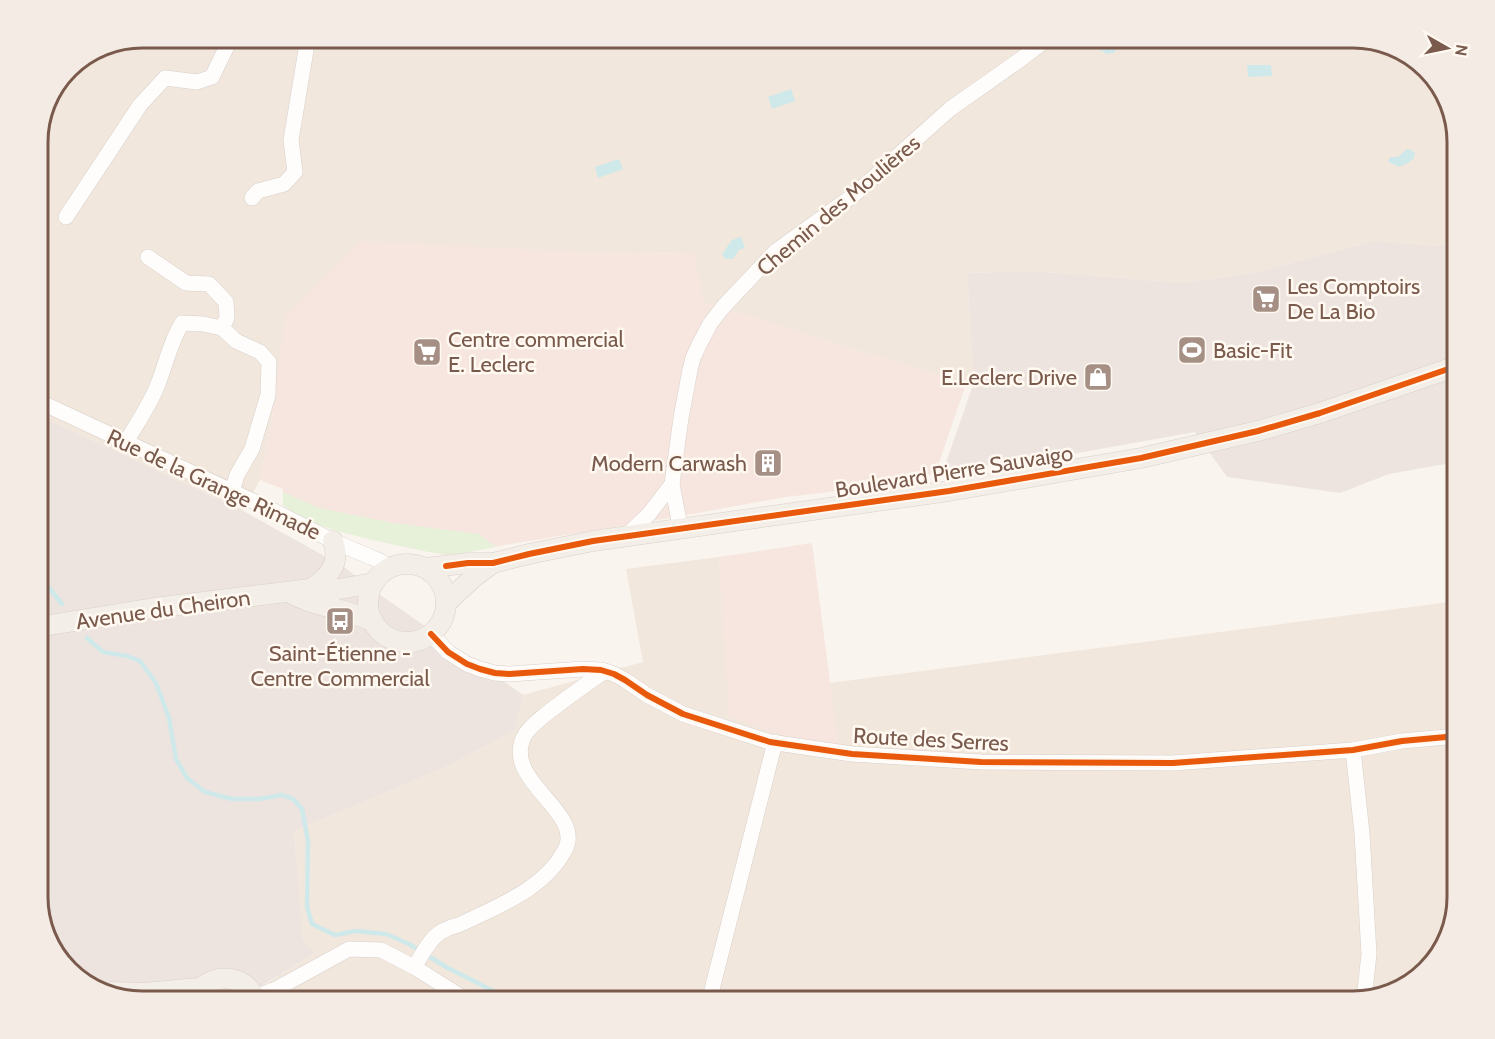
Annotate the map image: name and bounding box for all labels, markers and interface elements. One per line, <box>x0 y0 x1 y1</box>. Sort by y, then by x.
north arrow <box>1417 18 1477 78</box>
text: N <box>1451 43 1472 57</box>
street label: Chemin des Moulières <box>751 129 925 282</box>
place label: Les Comptoirs De La Bio <box>1287 273 1420 325</box>
supermarket icon: Les Comptoirs De La Bio <box>1250 283 1282 315</box>
place label: Centre commercial E. Leclerc <box>448 326 625 378</box>
sports icon: Basic-Fit <box>1176 334 1208 366</box>
supermarket icon: Centre commercial E. Leclerc <box>411 336 443 368</box>
place label: Basic-Fit <box>1213 337 1293 364</box>
shop icon: E.Leclerc Drive <box>1082 361 1114 393</box>
place label: E.Leclerc Drive <box>941 364 1077 391</box>
street label: Rue de la Grange Rimade <box>103 423 325 546</box>
street label: Boulevard Pierre Sauvaigo <box>833 439 1075 504</box>
building icon: Modern Carwash <box>752 447 784 479</box>
place label: Modern Carwash <box>591 450 747 477</box>
street label: Avenue du Cheiron <box>74 584 252 635</box>
bus stop icon: Saint-Étienne - Centre Commercial <box>324 605 356 637</box>
place label: Saint-Étienne - Centre Commercial <box>250 640 430 692</box>
street label: Route des Serres <box>853 722 1009 757</box>

